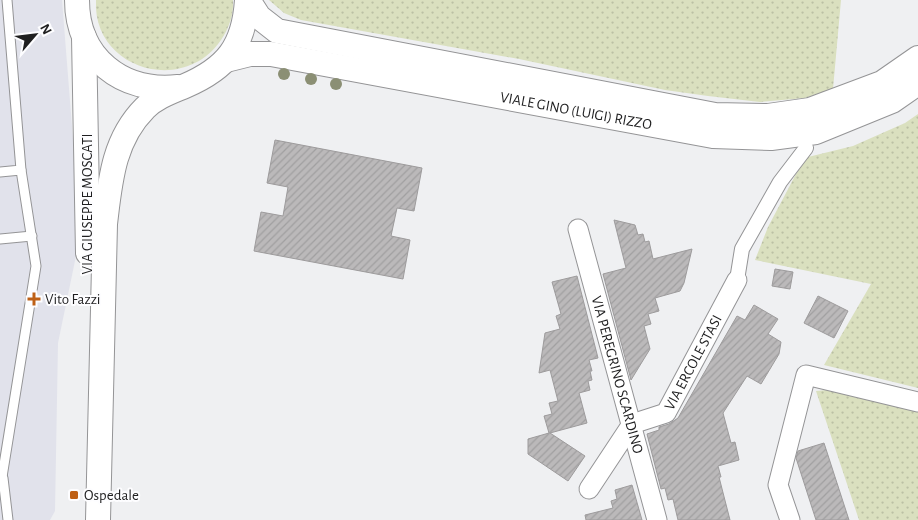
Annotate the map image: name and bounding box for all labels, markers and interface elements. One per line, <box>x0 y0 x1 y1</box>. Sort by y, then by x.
north arrow <box>10 10 60 60</box>
text: N <box>37 22 54 37</box>
street label: VIALE GINO (LUIGI) RIZZO <box>499 90 653 132</box>
street label: VIA GIUSEPPE MOSCATI <box>80 133 95 275</box>
marker: Vito Fazzi <box>27 292 41 306</box>
place label: Vito Fazzi <box>45 292 101 307</box>
street label: VIA PEREGRINO SCARDINO <box>589 294 646 455</box>
street label: VIA ERCOLE STASI <box>662 313 725 413</box>
place label: Ospedale <box>84 488 139 503</box>
marker: Ospedale <box>68 489 80 501</box>

